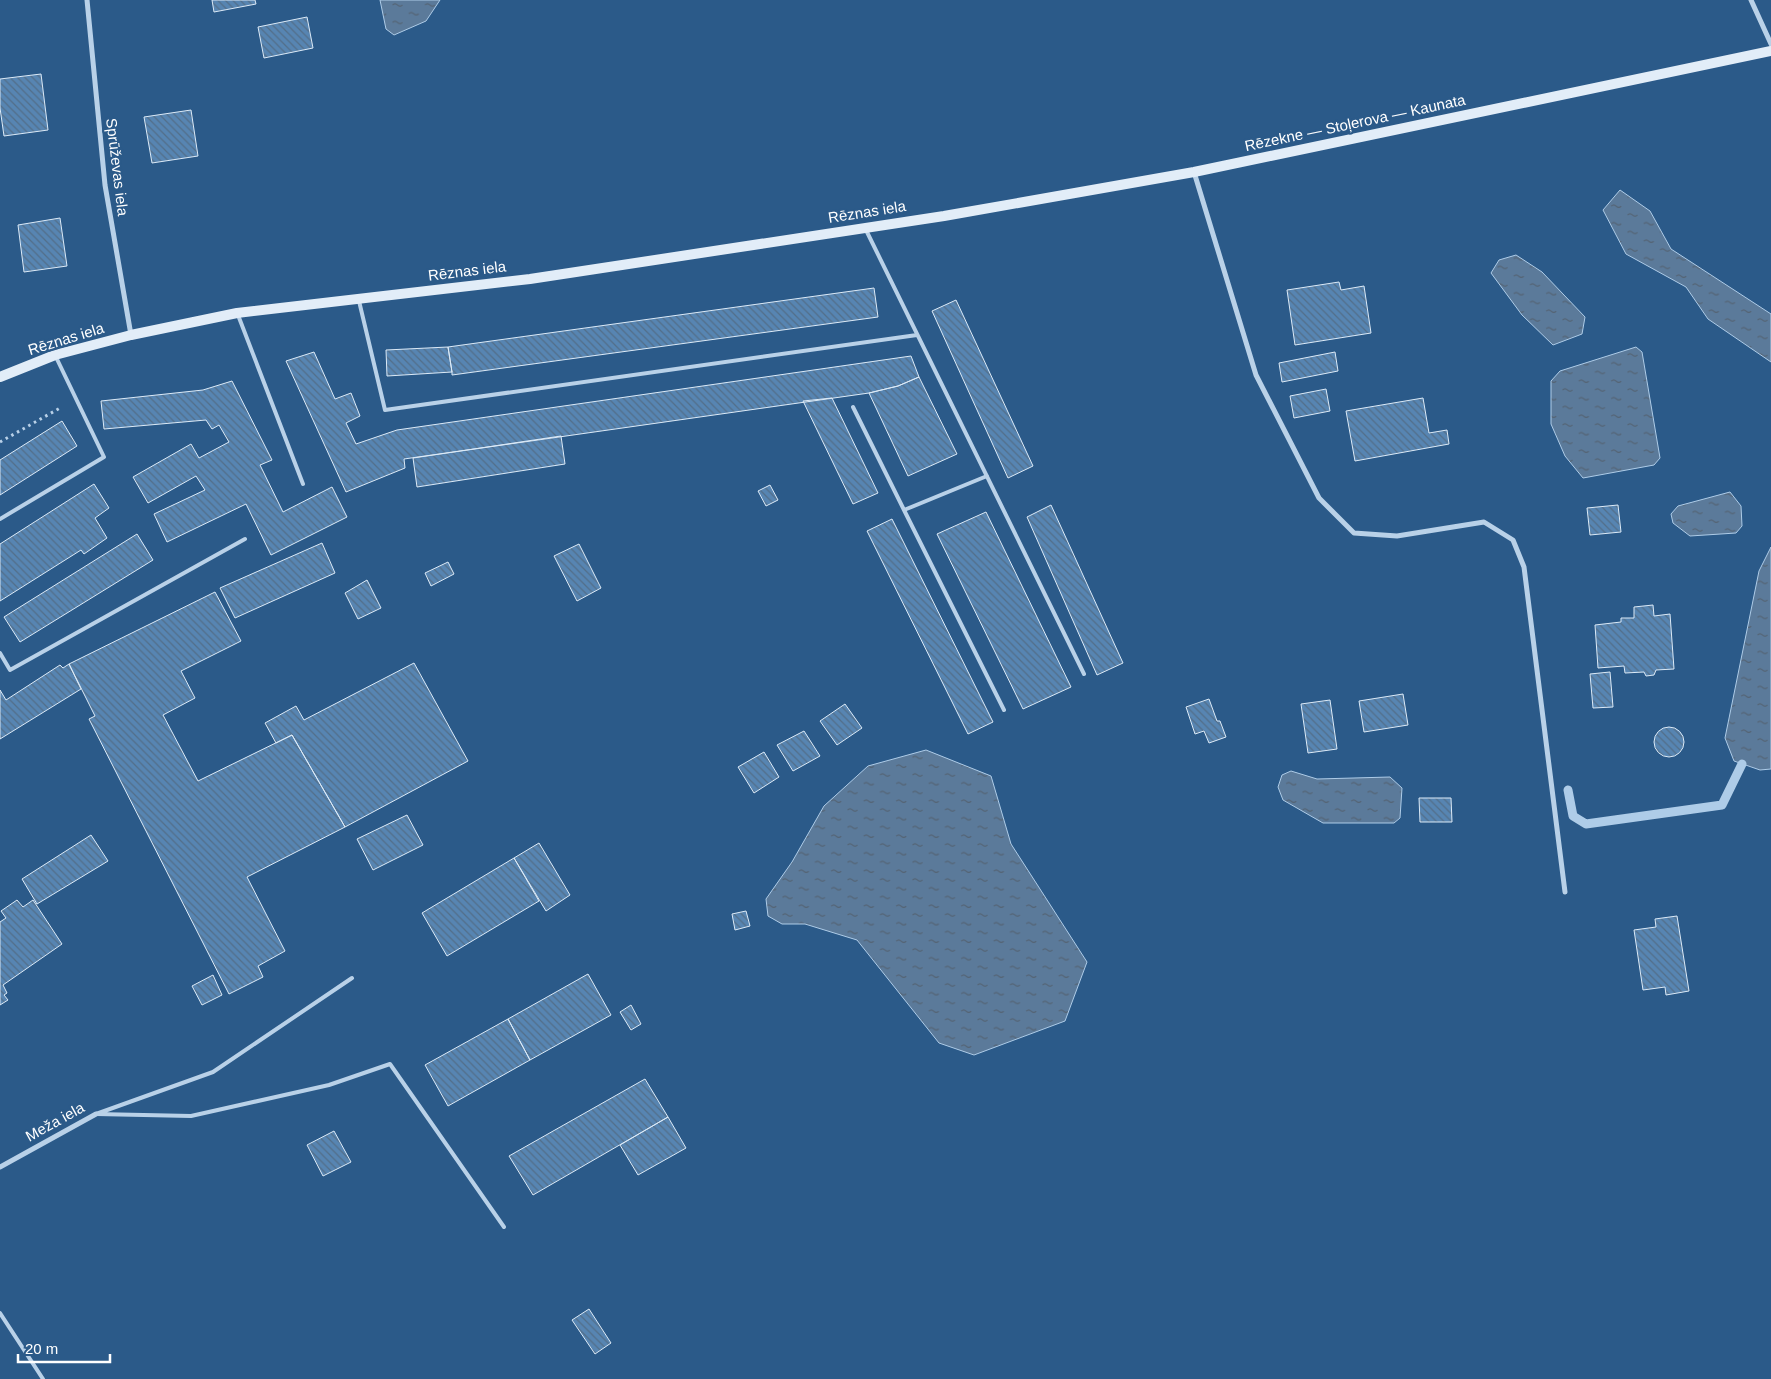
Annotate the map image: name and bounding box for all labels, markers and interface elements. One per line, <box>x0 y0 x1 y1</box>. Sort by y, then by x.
street label: Rēzekne — Stoļerova — Kaunata <box>1243 91 1467 154</box>
street label: Sprūževas iela <box>103 117 132 217</box>
street label: Rēznas iela <box>827 197 908 226</box>
street label: Rēznas iela <box>427 257 508 284</box>
street label: Rēznas iela <box>26 319 106 358</box>
street label: Meža iela <box>23 1098 88 1145</box>
scale bar <box>18 1332 110 1364</box>
text: 20 m <box>25 1340 58 1357</box>

